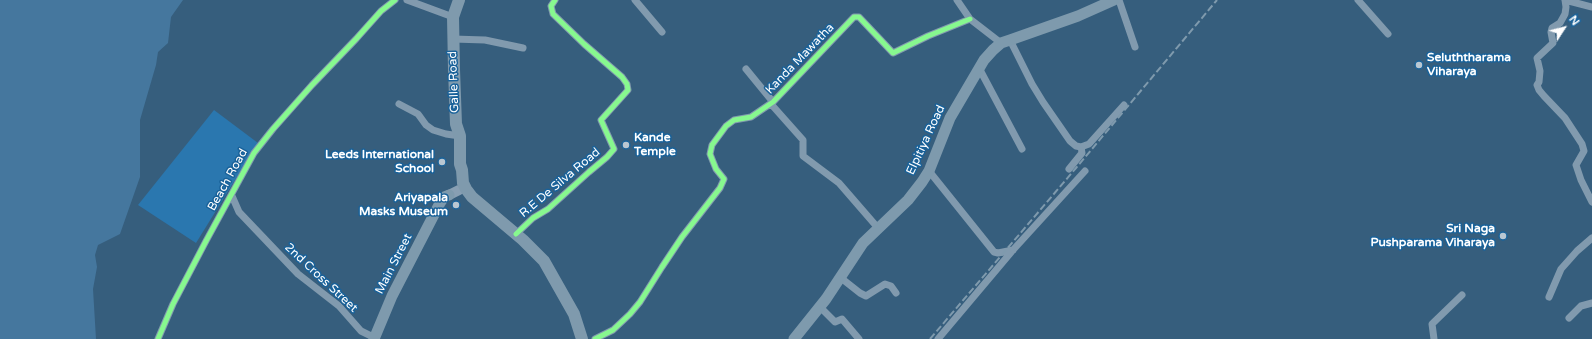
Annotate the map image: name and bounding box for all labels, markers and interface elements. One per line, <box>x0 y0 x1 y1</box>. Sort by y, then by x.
north arrow <box>1544 8 1584 48</box>
text: N <box>1566 13 1582 28</box>
street label: Kanda Mawatha <box>763 21 837 97</box>
street label: Galle Road <box>446 51 462 113</box>
place label: Seluththarama Viharaya <box>1427 51 1511 79</box>
marker: Seluththarama Viharaya <box>1414 60 1424 70</box>
street label: Elpitiya Road <box>904 103 948 177</box>
place label: Kande Temple <box>634 131 676 159</box>
marker: Kande Temple <box>621 140 631 150</box>
street label: R.E De Silva Road <box>517 145 603 221</box>
street label: Beach Road <box>205 146 251 214</box>
place label: Leeds International School <box>325 148 434 176</box>
marker: Leeds International School <box>437 157 447 167</box>
place label: Ariyapala Masks Museum <box>359 191 448 219</box>
marker: Ariyapala Masks Museum <box>451 200 461 210</box>
place label: Sri Naga Pushparama Viharaya <box>1371 222 1495 250</box>
street label: Main Street <box>373 231 415 297</box>
marker: Sri Naga Pushparama Viharaya <box>1498 231 1508 241</box>
street label: 2nd Cross Street <box>282 241 360 315</box>

